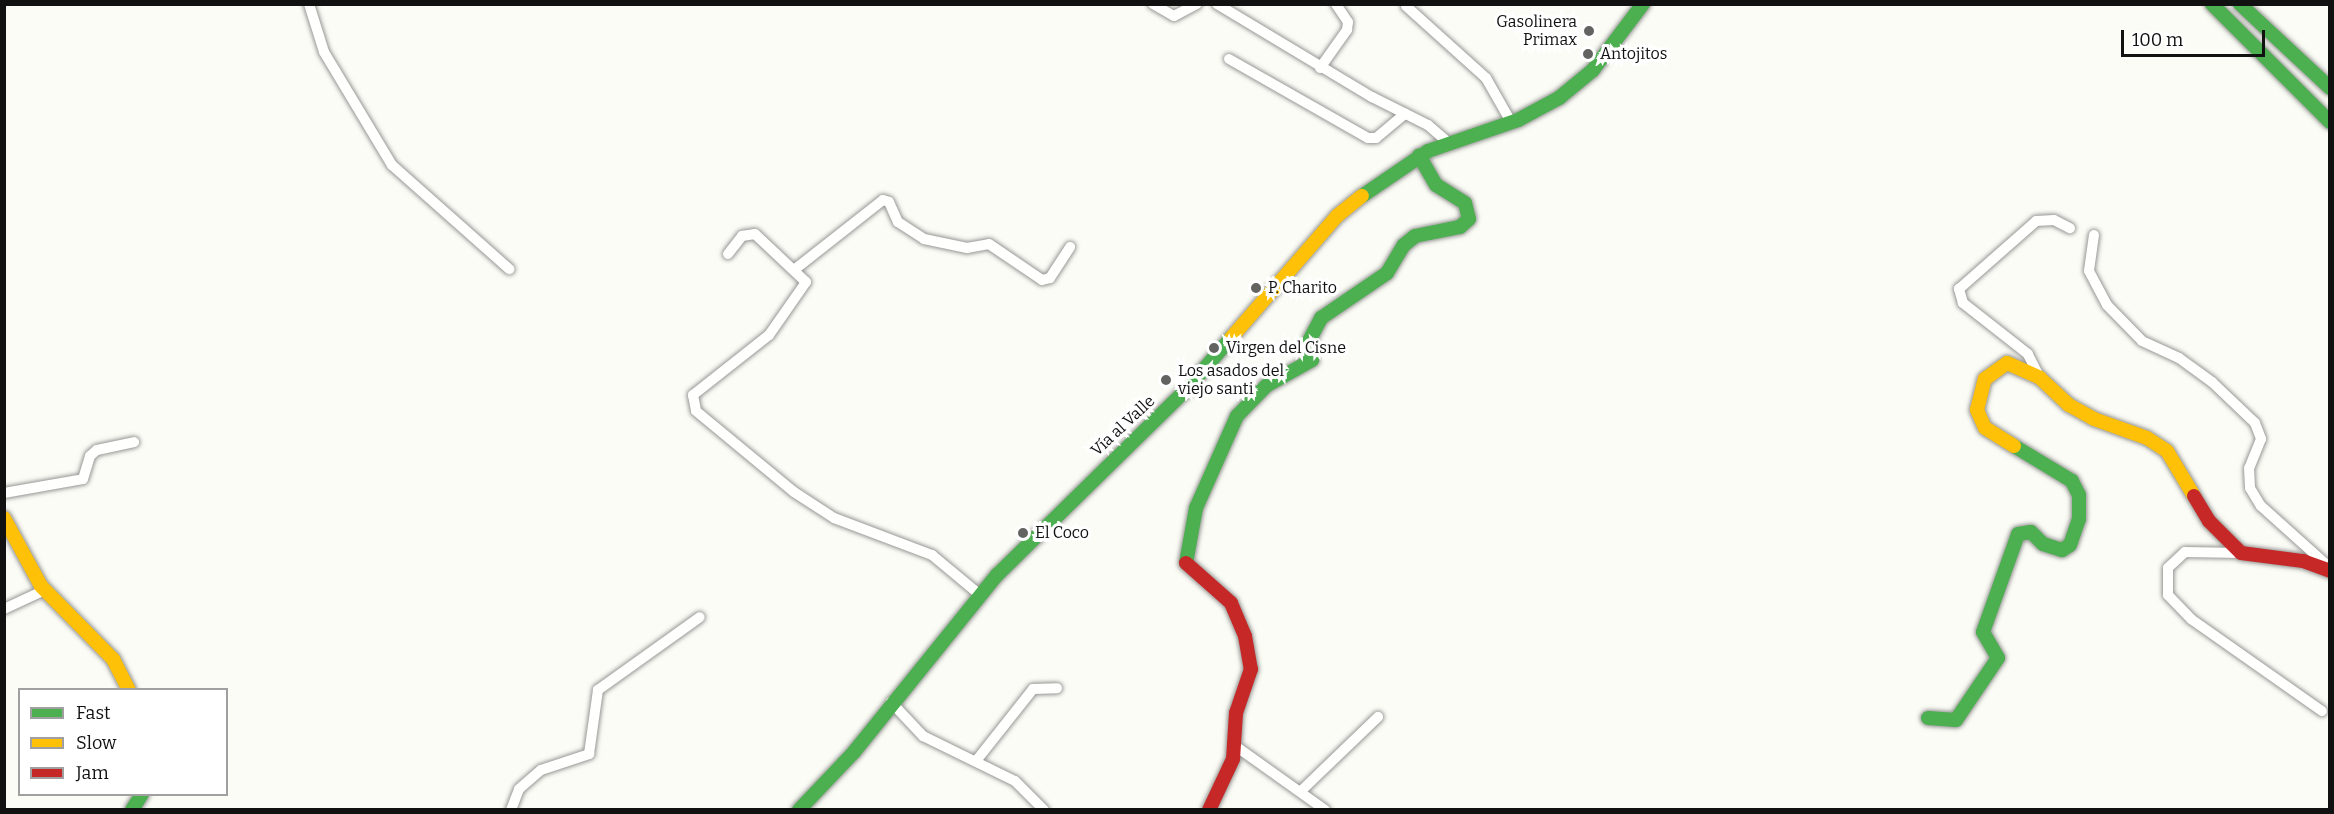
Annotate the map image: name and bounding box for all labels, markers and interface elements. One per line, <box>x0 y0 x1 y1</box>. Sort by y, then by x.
place label: Gasolinera Primax <box>1496 12 1577 50</box>
scale bar <box>2124 18 2268 56</box>
marker: Gasolinera Primax <box>1582 24 1596 38</box>
text: 100 m <box>2132 29 2183 51</box>
place label: Antojitos <box>1600 44 1667 64</box>
marker: Antojitos <box>1581 47 1595 61</box>
place label: P. Charito <box>1268 278 1337 298</box>
marker: P. Charito <box>1249 281 1263 295</box>
place label: Virgen del Cisne <box>1226 338 1346 358</box>
marker: Virgen del Cisne <box>1207 341 1221 355</box>
place label: Los asados del viejo santi <box>1178 361 1284 399</box>
marker: Los asados del viejo santi <box>1159 373 1173 387</box>
street label: Vía al Valle <box>1087 392 1159 460</box>
place label: El Coco <box>1035 523 1089 543</box>
marker: El Coco <box>1016 526 1030 540</box>
legend <box>18 688 228 796</box>
text: Fast <box>76 702 111 724</box>
text: Slow <box>76 732 116 754</box>
text: Jam <box>76 762 109 784</box>

